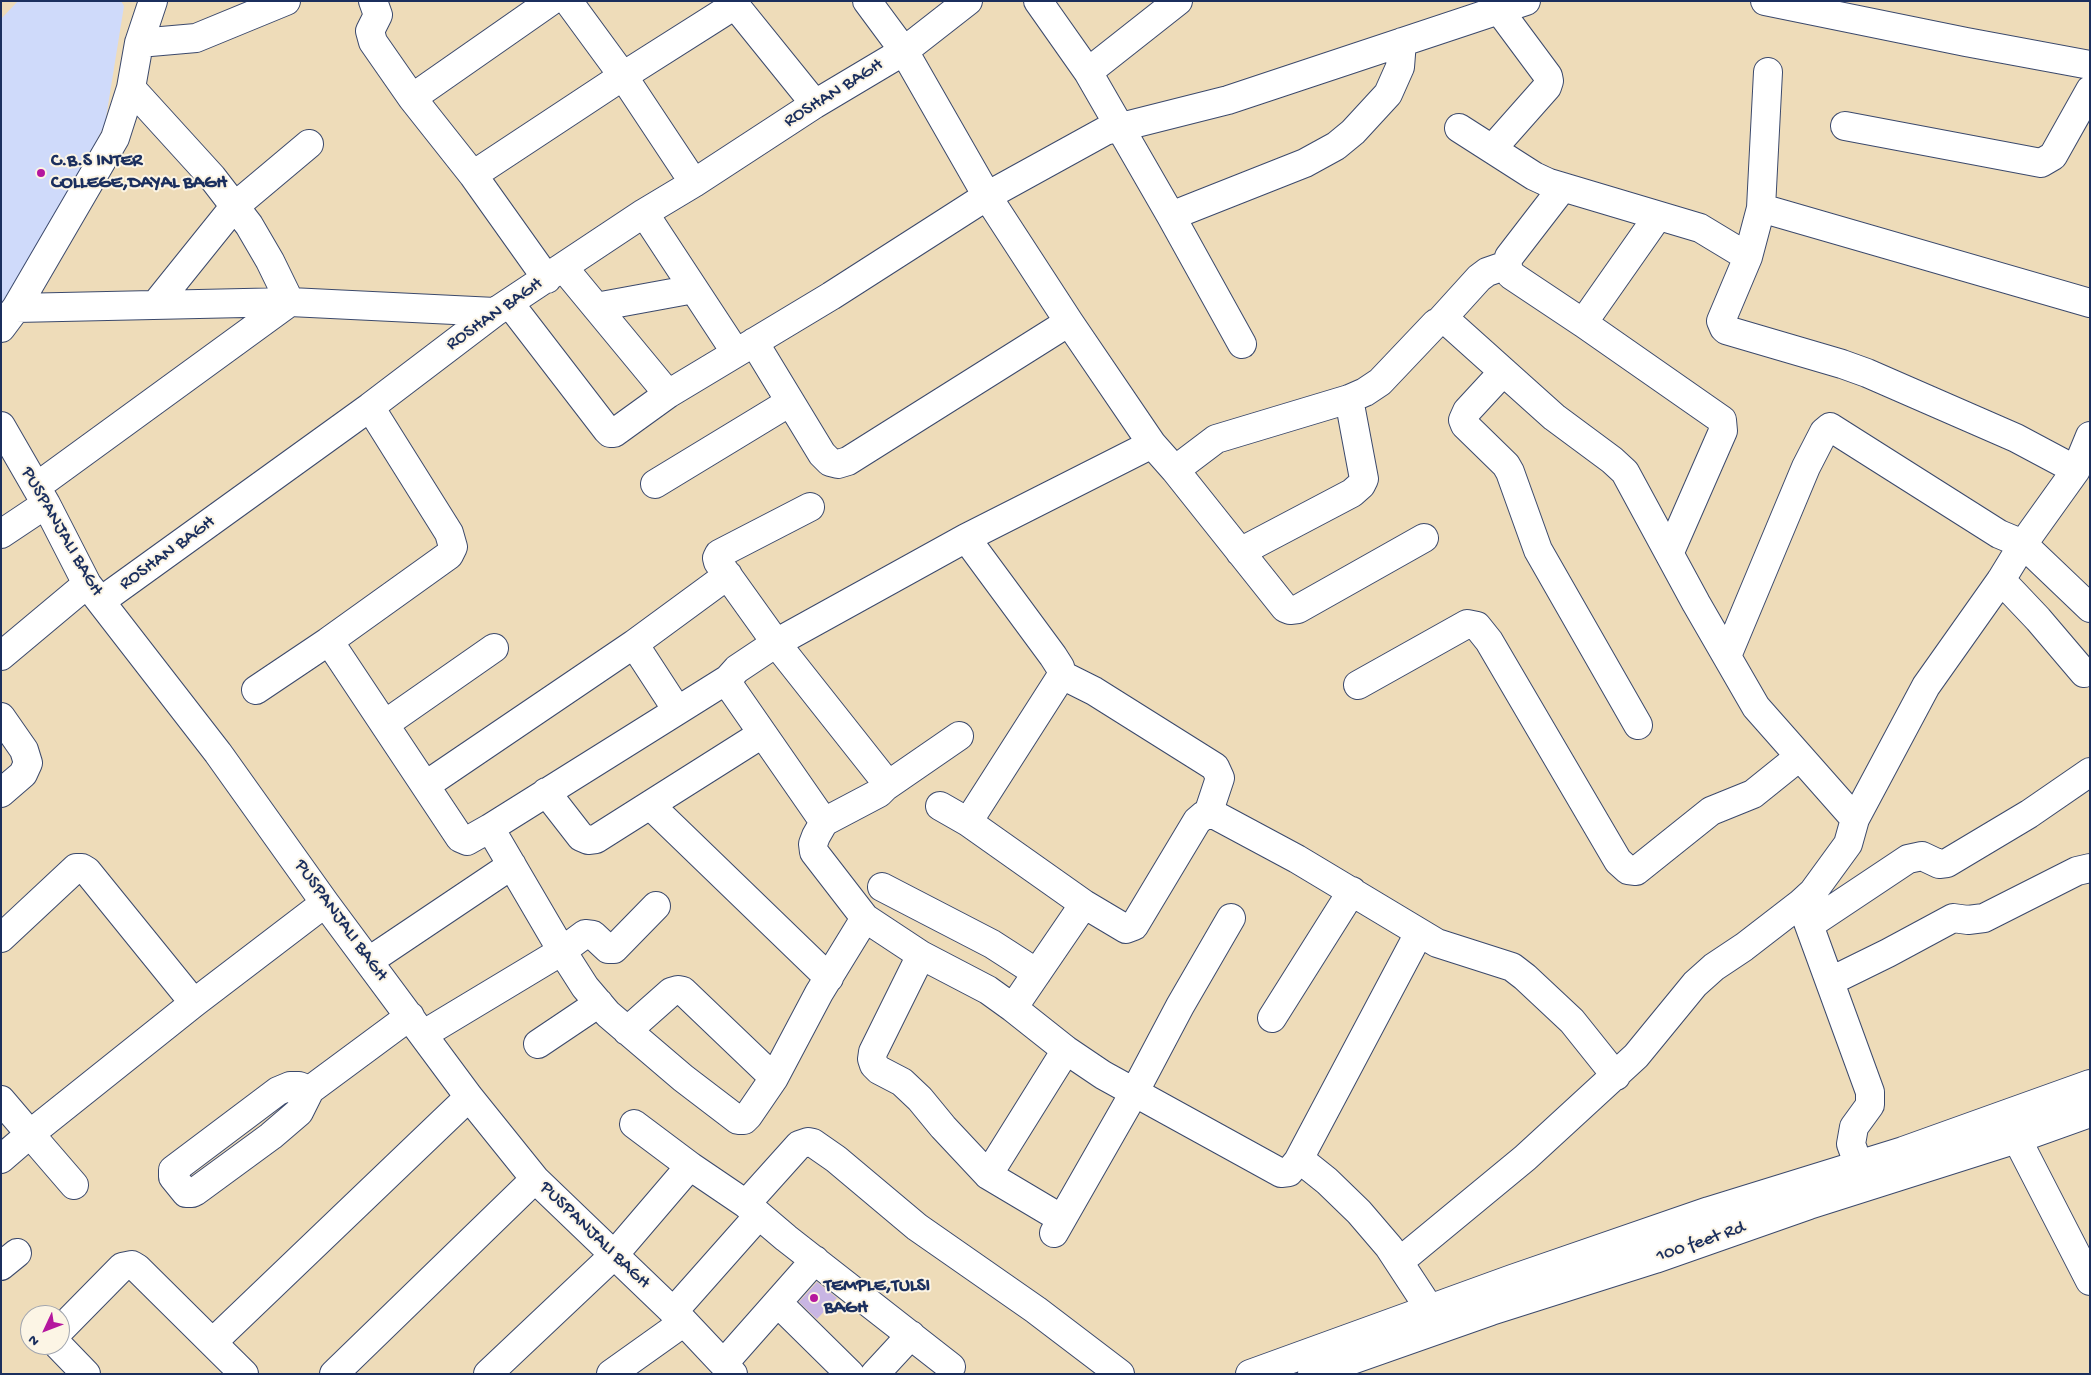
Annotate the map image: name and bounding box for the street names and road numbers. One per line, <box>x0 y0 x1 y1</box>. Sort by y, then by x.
street label: ROSHAN BAGH <box>780 54 888 134</box>
street label: ROSHAN BAGH <box>442 273 548 357</box>
street label: PUSPANJALI BAGH <box>15 463 107 601</box>
street label: ROSHAN BAGH <box>116 512 220 596</box>
street label: PUSPANJALI BAGH <box>288 855 392 987</box>
street label: PUSPANJALI BAGH <box>534 1177 654 1295</box>
street label: 100 feet Rd <box>1654 1217 1748 1269</box>

